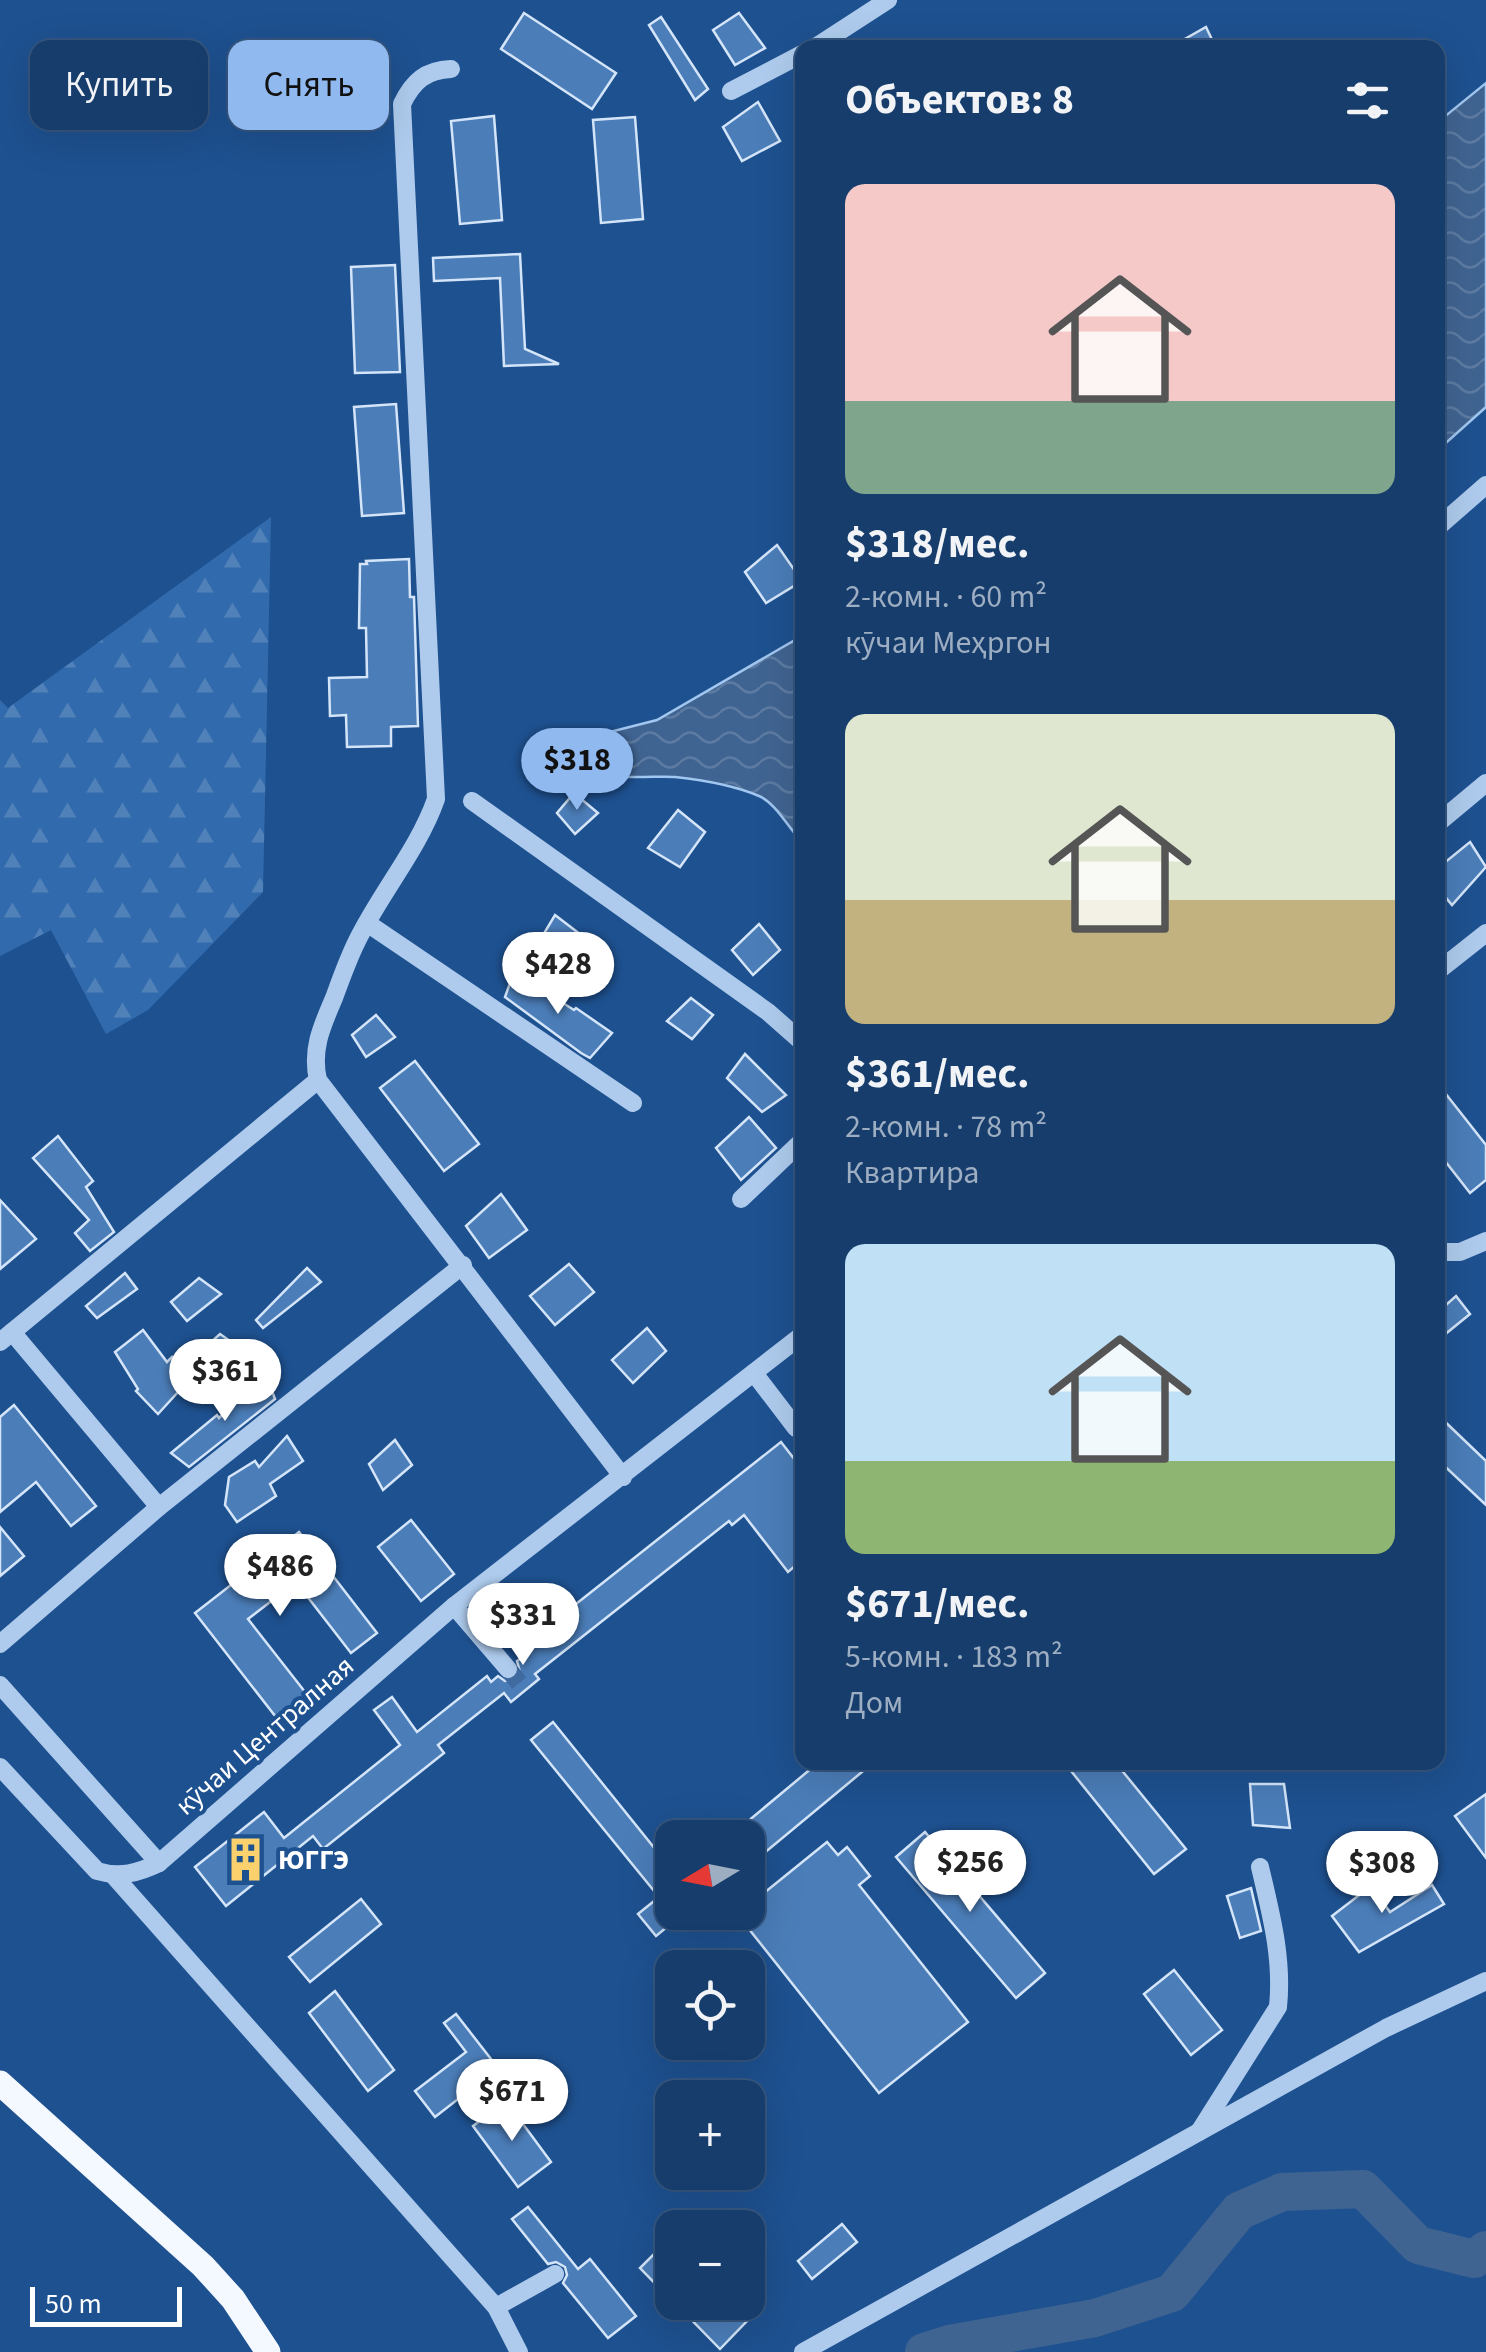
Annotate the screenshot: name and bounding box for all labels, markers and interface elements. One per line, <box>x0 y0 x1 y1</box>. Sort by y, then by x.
chip: Купить <box>30 40 208 130</box>
chip: Снять <box>228 40 389 130</box>
text: Объектов: 8 <box>845 70 1074 130</box>
icon: filters <box>1340 73 1395 128</box>
icon: home <box>1030 249 1210 429</box>
text: $318/мес. <box>845 514 1030 574</box>
text: 2-комн. · 60 m² <box>845 574 1047 620</box>
text: кӯчаи Меҳргон <box>845 620 1052 666</box>
pin: $318 <box>518 728 636 813</box>
text: $318 <box>543 737 611 783</box>
icon: home <box>1030 779 1210 959</box>
pin: $428 <box>499 932 617 1017</box>
text: $428 <box>524 941 592 987</box>
text: $361/мес. <box>845 1044 1030 1104</box>
text: 2-комн. · 78 m² <box>845 1104 1047 1150</box>
text: Квартира <box>845 1150 979 1196</box>
icon: home <box>1030 1309 1210 1489</box>
pin: $361 <box>166 1339 284 1424</box>
text: $361 <box>191 1348 259 1394</box>
pin: $486 <box>221 1534 339 1619</box>
text: $486 <box>246 1543 314 1589</box>
text: $671/мес. <box>845 1574 1030 1634</box>
pin: $331 <box>464 1583 582 1668</box>
text: $331 <box>489 1592 557 1638</box>
text: 5-комн. · 183 m² <box>845 1634 1063 1680</box>
street label: кӯчаи Централная <box>166 1647 363 1825</box>
text: Дом <box>845 1680 903 1726</box>
north arrow <box>655 1820 765 1930</box>
map controls <box>655 1820 765 2320</box>
pin: $256 <box>911 1830 1029 1915</box>
pin: $308 <box>1323 1831 1441 1916</box>
building icon: ЮГГЭ <box>221 1835 269 1883</box>
text: $256 <box>936 1839 1004 1885</box>
place label: ЮГГЭ <box>278 1840 349 1880</box>
text: $308 <box>1348 1840 1416 1886</box>
button: locate <box>655 1950 765 2060</box>
pin: $671 <box>453 2059 571 2144</box>
text: $671 <box>478 2068 546 2114</box>
button: + <box>655 2080 765 2190</box>
button: − <box>655 2210 765 2320</box>
scale bar <box>30 2282 182 2326</box>
text: 50 m <box>45 2284 102 2324</box>

